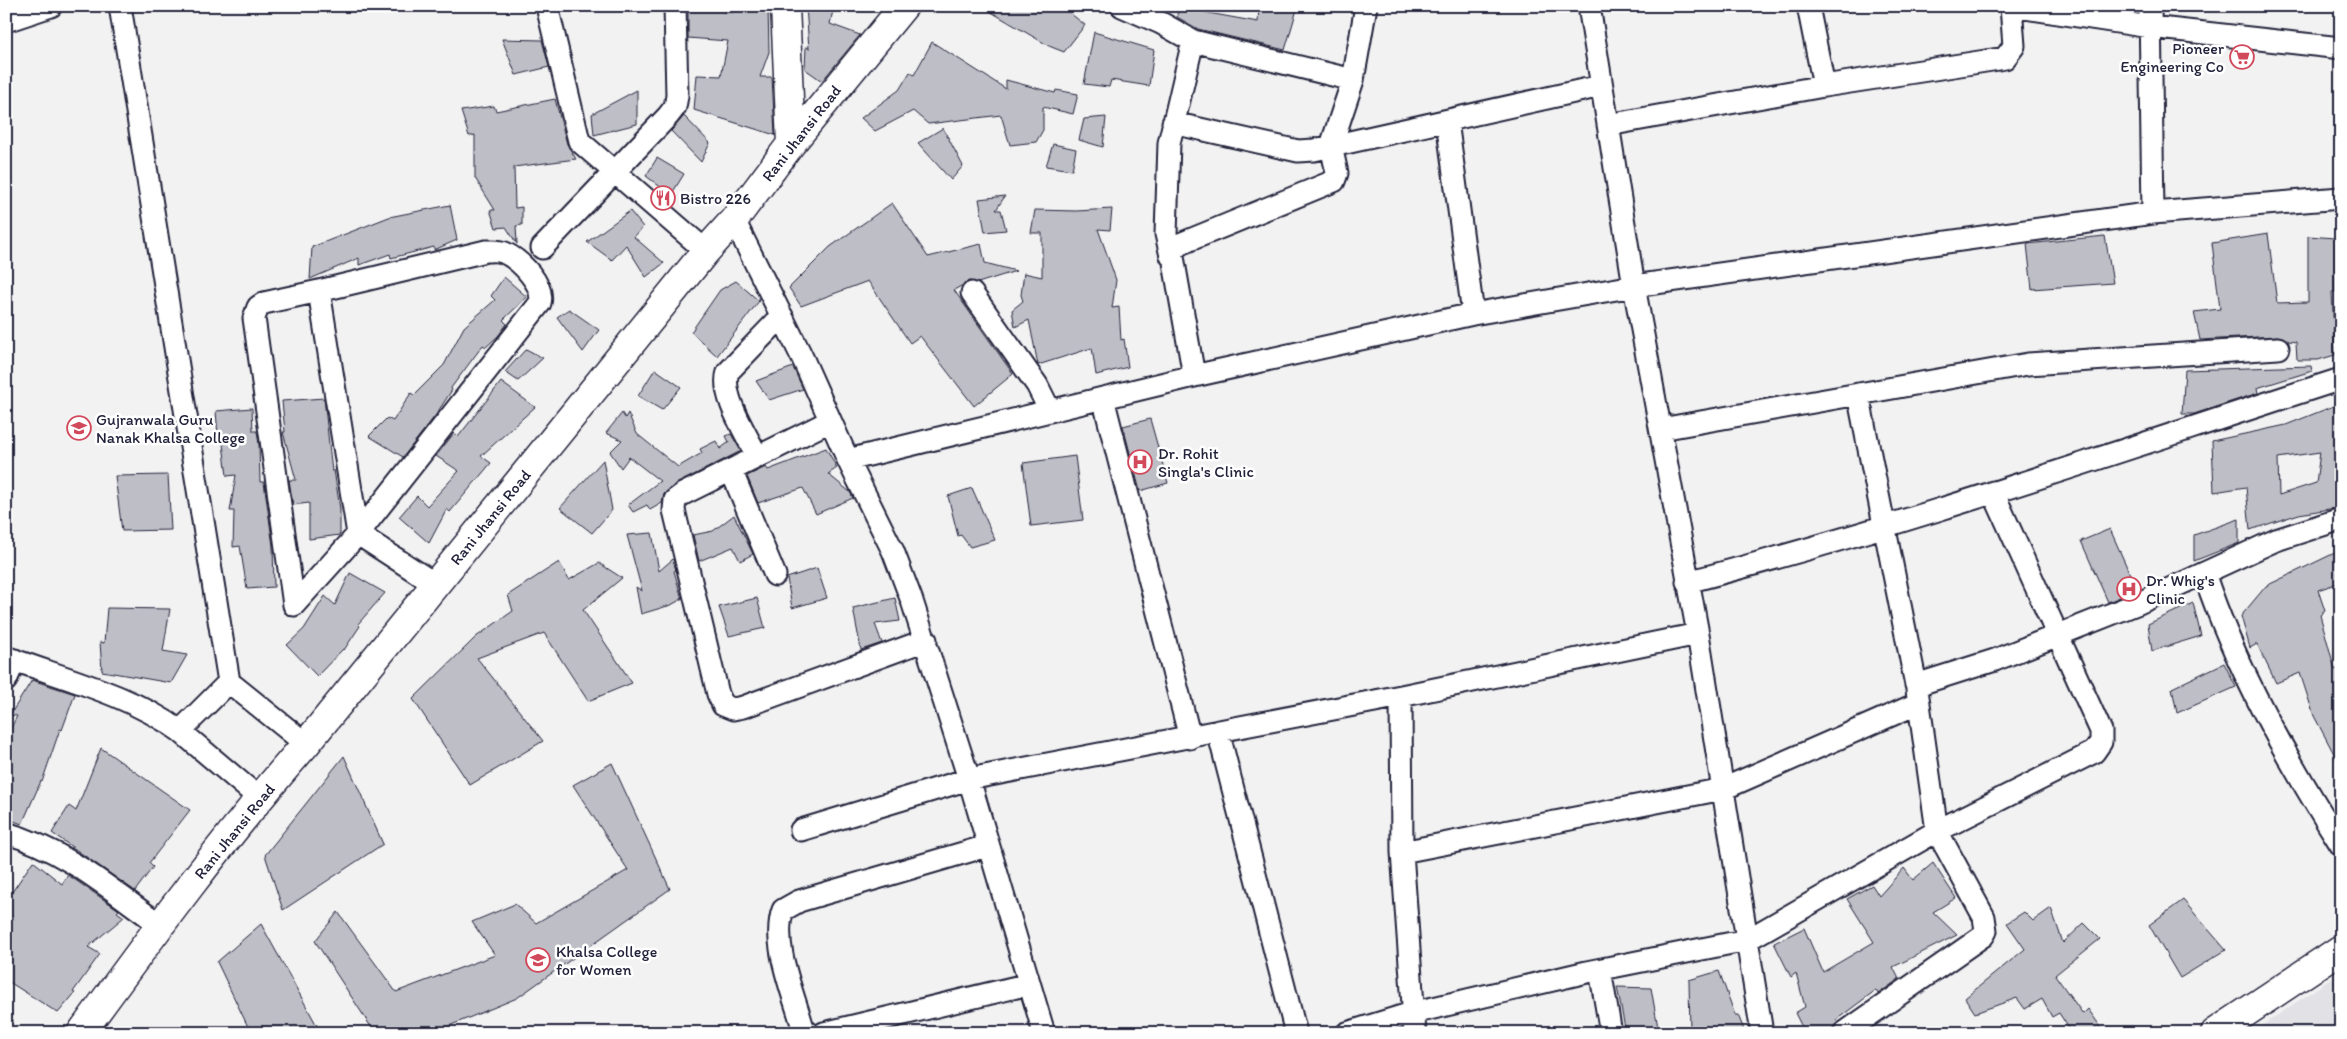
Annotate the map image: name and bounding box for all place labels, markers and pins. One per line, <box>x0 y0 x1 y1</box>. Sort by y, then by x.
place label: Pioneer Engineering Co <box>2120 39 2224 76</box>
supermarket icon: Pioneer Engineering Co <box>2229 44 2255 70</box>
restaurant icon: Bistro 226 <box>650 185 676 211</box>
place label: Bistro 226 <box>680 189 751 208</box>
place label: Gujranwala Guru Nanak Khalsa College <box>96 410 245 447</box>
school or university icon: Gujranwala Guru Nanak Khalsa College <box>66 415 92 441</box>
place label: Dr. Rohit Singla's Clinic <box>1158 444 1254 481</box>
hospital icon: Dr. Rohit Singla's Clinic <box>1127 449 1153 475</box>
place label: Dr. Whig's Clinic <box>2146 571 2215 608</box>
hospital icon: Dr. Whig's Clinic <box>2116 576 2142 602</box>
place label: Khalsa College for Women <box>556 942 657 979</box>
school or university icon: Khalsa College for Women <box>525 947 551 973</box>

